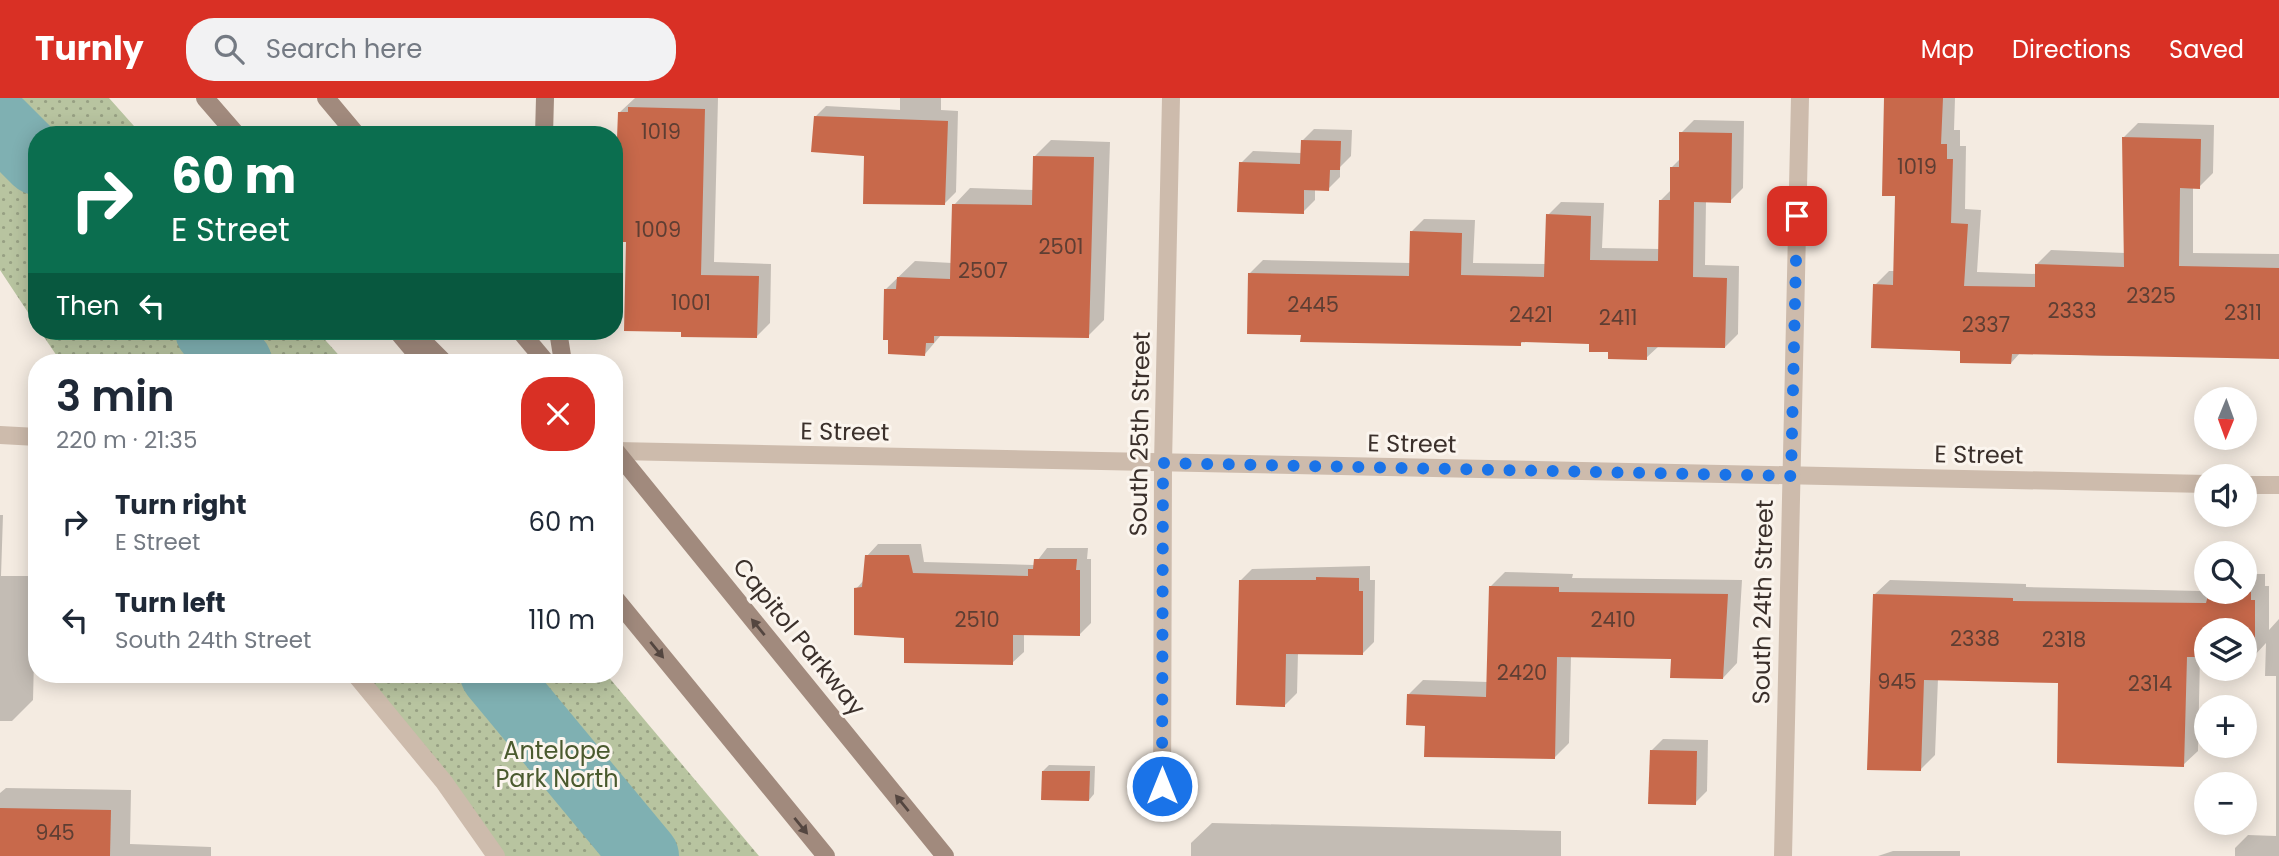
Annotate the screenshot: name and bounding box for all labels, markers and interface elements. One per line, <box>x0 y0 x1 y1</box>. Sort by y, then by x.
search box <box>186 18 676 81</box>
text: Turnly <box>35 25 144 72</box>
icon: search <box>210 30 248 68</box>
text: Search here <box>266 31 422 67</box>
text: Map <box>1921 33 1974 66</box>
text: Directions <box>2012 33 2131 66</box>
text: Saved <box>2169 33 2244 66</box>
house number: 1019 <box>641 117 681 146</box>
text: 60 m <box>171 142 296 210</box>
house number: 1019 <box>1897 152 1937 181</box>
icon: right <box>56 154 147 245</box>
pin <box>1767 186 1827 246</box>
icon: arrive <box>1778 197 1816 235</box>
text: E Street <box>171 207 290 252</box>
house number: 1009 <box>635 215 681 244</box>
house number: 2501 <box>1038 232 1084 261</box>
house number: 2507 <box>958 256 1008 285</box>
house number: 2325 <box>2126 281 2176 310</box>
icon: left <box>133 287 171 325</box>
text: Then <box>56 288 119 324</box>
house number: 1001 <box>671 288 711 317</box>
house number: 2445 <box>1287 290 1339 319</box>
house number: 2333 <box>2047 296 2097 325</box>
house number: 2311 <box>2224 298 2262 327</box>
house number: 2421 <box>1509 300 1553 329</box>
house number: 2411 <box>1599 303 1637 332</box>
house number: 2337 <box>1962 310 2010 339</box>
street label: South 25th Street <box>1121 331 1158 537</box>
text: 3 min <box>56 367 175 426</box>
button: close <box>521 377 595 451</box>
north arrow <box>2194 387 2258 450</box>
map controls <box>2194 387 2257 835</box>
street label: E Street <box>800 414 890 449</box>
text: 220 m · 21:35 <box>56 424 197 456</box>
street label: E Street <box>1367 426 1457 461</box>
street label: E Street <box>1934 437 2024 472</box>
button: sound <box>2194 464 2257 527</box>
text: Turn right <box>115 487 247 523</box>
street label: South 24th Street <box>1744 499 1781 705</box>
icon: right <box>56 503 94 541</box>
text: 60 m <box>528 504 595 540</box>
text: E Street <box>115 526 200 558</box>
button: search <box>2194 541 2257 604</box>
street label: Capitol Parkway <box>725 551 874 723</box>
text: Turn left <box>115 585 226 621</box>
icon: left <box>56 601 94 639</box>
text: 110 m <box>528 602 595 638</box>
house number: 2510 <box>954 605 1000 634</box>
house number: 2410 <box>1590 605 1636 634</box>
one-way arrow <box>751 618 766 636</box>
button: layers <box>2194 618 2257 681</box>
text: South 24th Street <box>115 624 311 656</box>
house number: 2338 <box>1950 624 2000 653</box>
house number: 2318 <box>2042 625 2086 654</box>
one-way arrow <box>650 641 665 659</box>
house number: 2420 <box>1497 658 1547 687</box>
house number: 945 <box>1877 667 1917 696</box>
house number: 2314 <box>2128 669 2172 698</box>
button: + <box>2194 695 2257 758</box>
park label: Antelope Park North <box>495 734 619 795</box>
position arrow <box>1125 749 1199 823</box>
button: − <box>2194 772 2257 835</box>
one-way arrow <box>895 795 910 812</box>
one-way arrow <box>794 817 809 835</box>
house number: 945 <box>35 818 75 847</box>

